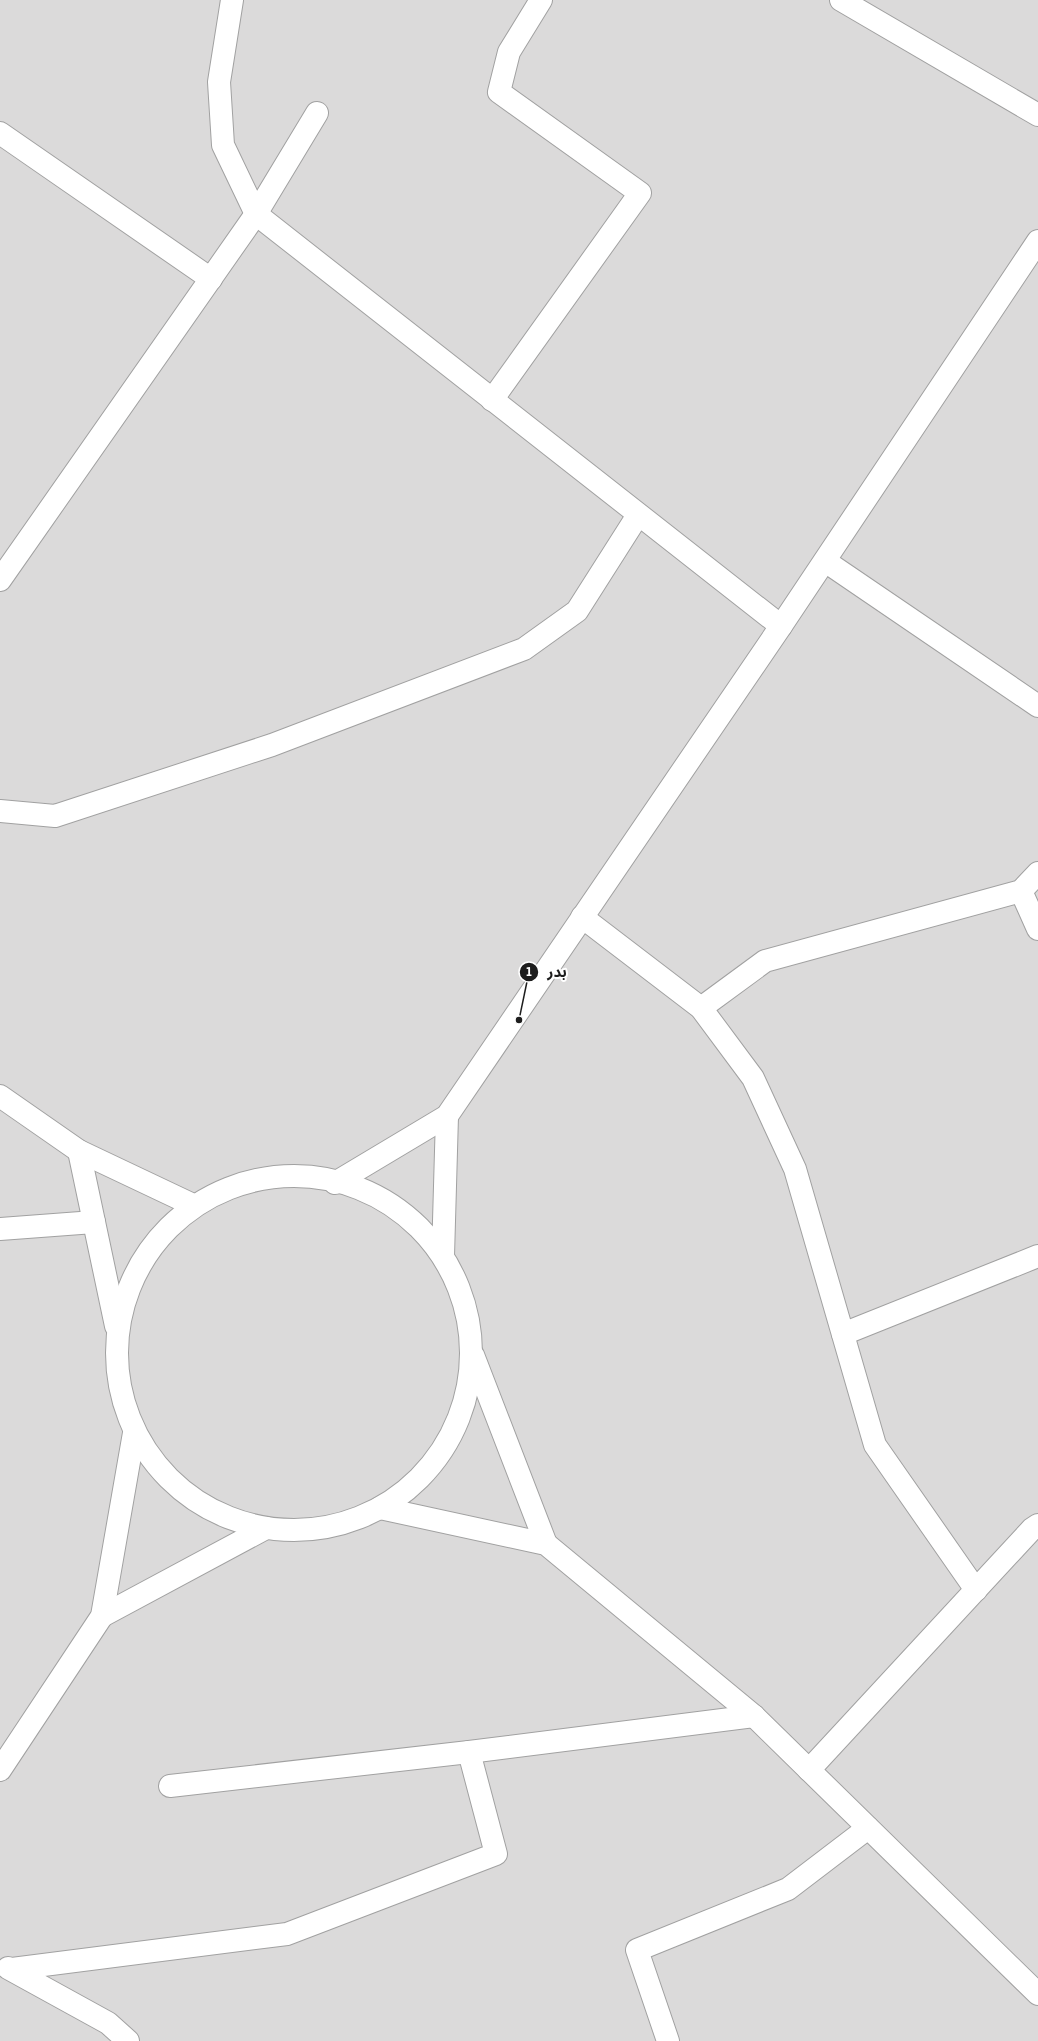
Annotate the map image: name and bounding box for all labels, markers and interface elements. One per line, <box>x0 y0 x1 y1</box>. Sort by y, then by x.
callout: بدر <box>519 958 574 985</box>
text: بدر <box>546 963 567 981</box>
text: 1 <box>526 965 532 979</box>

